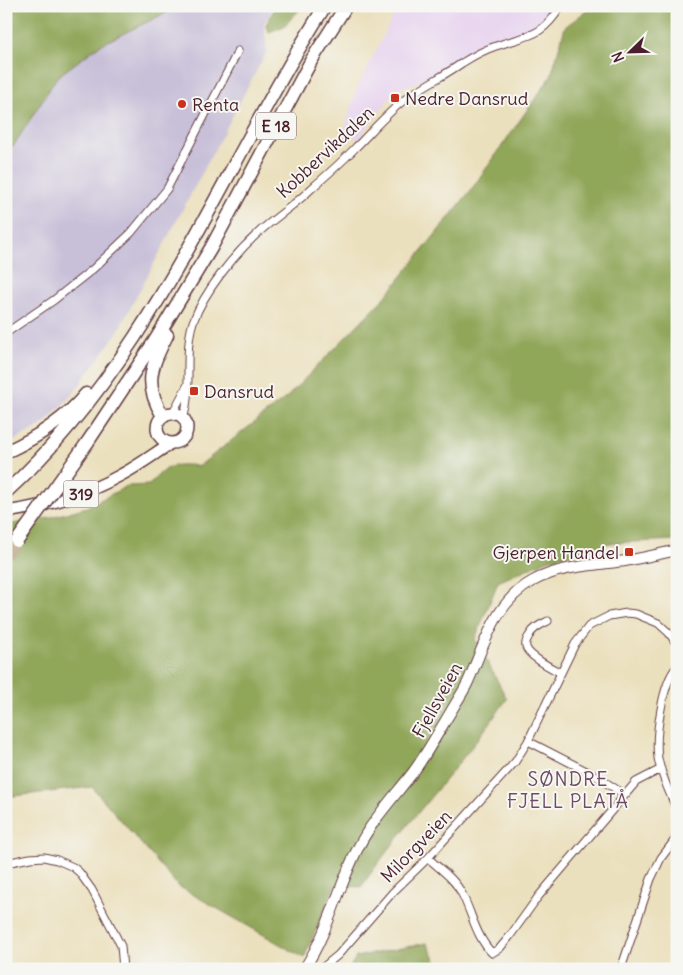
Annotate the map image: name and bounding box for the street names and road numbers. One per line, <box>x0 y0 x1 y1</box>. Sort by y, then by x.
street label: Kobbervikdalen <box>272 101 378 203</box>
road number: E 18 <box>256 112 296 140</box>
road number: 319 <box>64 480 98 508</box>
street label: Fjellsveien <box>407 658 467 742</box>
street label: Milorgveien <box>376 805 456 887</box>

